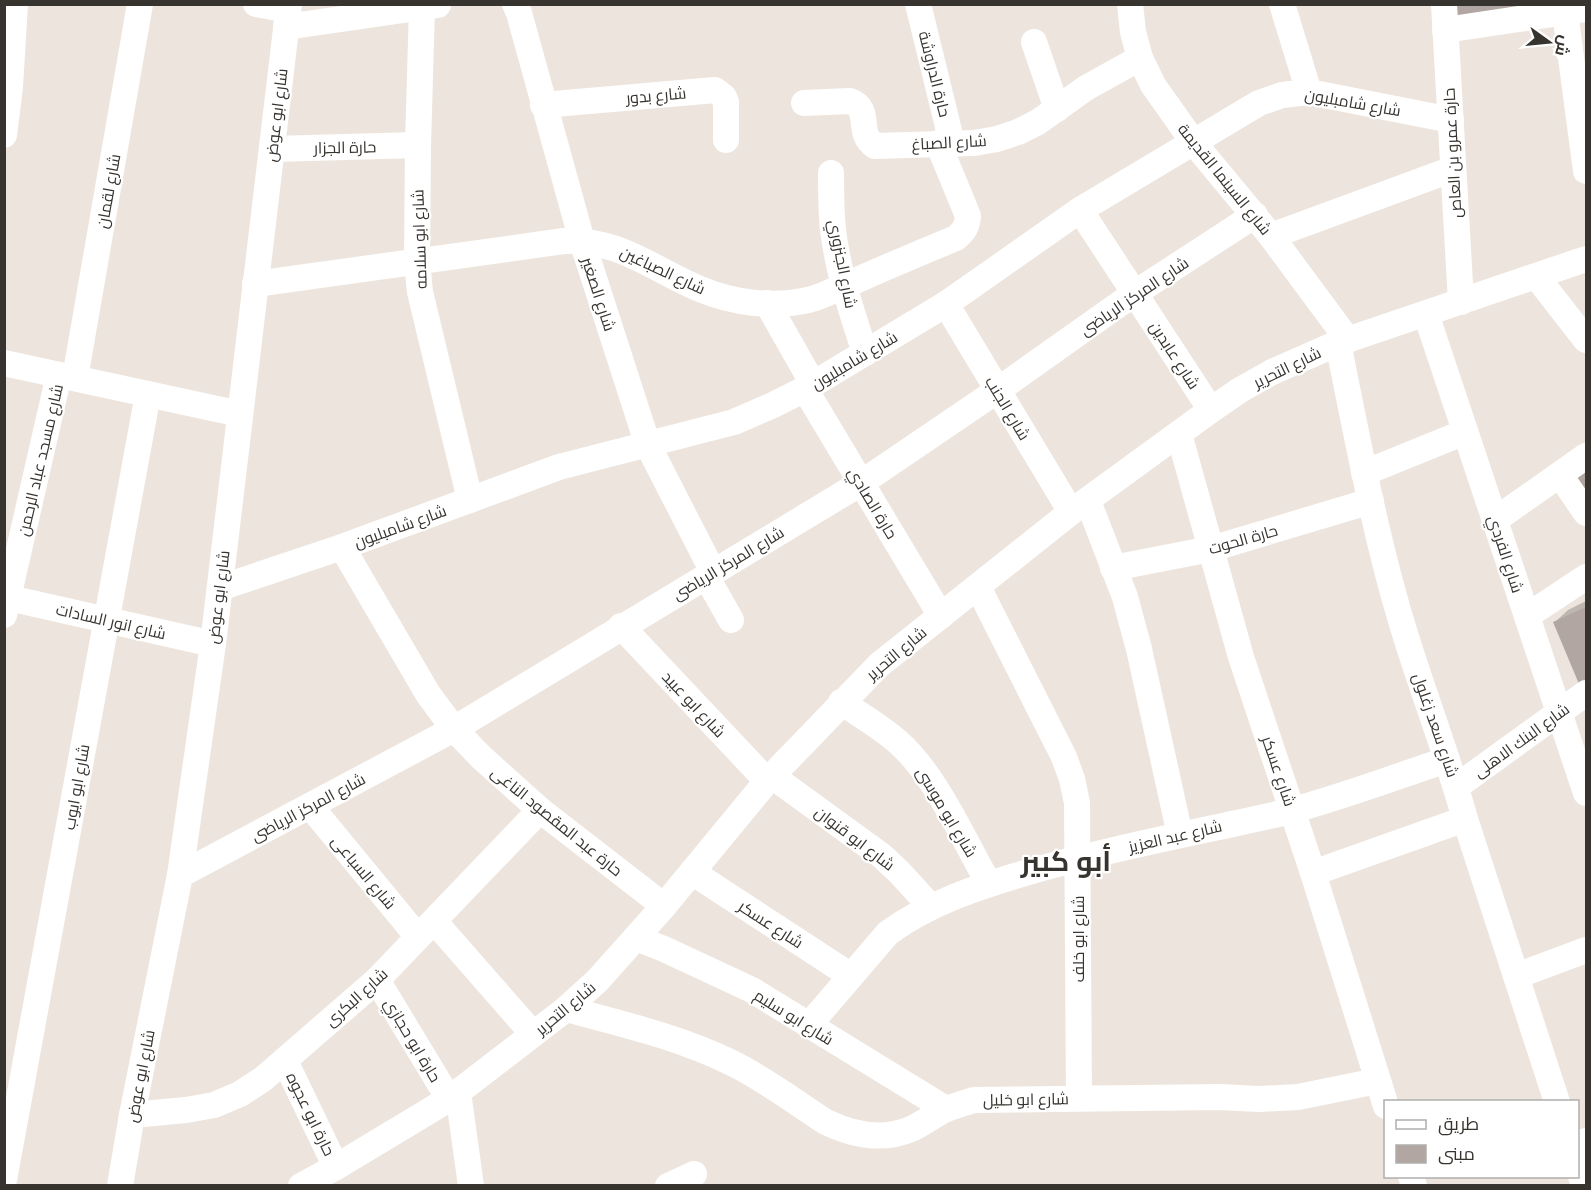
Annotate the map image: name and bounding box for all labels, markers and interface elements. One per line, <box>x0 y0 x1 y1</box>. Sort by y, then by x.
north arrow <box>1519 12 1579 72</box>
street label: حارة الدراوشة <box>913 29 953 120</box>
text: ش <box>1549 33 1574 58</box>
street label: شارع ابو عوض <box>262 67 294 163</box>
street label: شارع بدور <box>624 84 687 110</box>
street label: شارع شامبليون <box>1303 86 1402 122</box>
street label: حارة عمرو بن العاص <box>1441 87 1467 219</box>
street label: شارع السينما القديمة <box>1172 120 1275 240</box>
street label: شارع الصباغ <box>911 132 987 156</box>
street label: حارة الجزار <box>313 138 376 160</box>
street label: شارع لقمان <box>94 152 126 230</box>
street label: شارع ابو سلامه <box>409 189 433 289</box>
street label: شارع الجنزوري <box>821 218 859 311</box>
street label: شارع الصباغين <box>616 243 708 300</box>
street label: شارع الصغير <box>575 254 618 334</box>
street label: شارع المركز الرياضى <box>1077 254 1193 341</box>
street label: شارع عابدين <box>1144 318 1203 394</box>
street label: شارع شامبليون <box>808 328 902 395</box>
street label: شارع التحرير <box>1250 344 1325 394</box>
street label: شارع الجنب <box>979 373 1033 445</box>
street label: شارع مسجد عباد الرحمن <box>15 382 69 538</box>
street label: حارة الصادي <box>840 465 900 545</box>
street label: شارع شامبليون <box>352 502 450 554</box>
street label: شارع الفردي <box>1480 513 1526 597</box>
street label: حارة الحوت <box>1207 522 1281 560</box>
street label: شارع المركز الرياضى <box>670 523 789 606</box>
street label: شارع ابو عوض <box>204 549 236 645</box>
street label: شارع انور السادات <box>54 601 168 645</box>
street label: شارع التحرير <box>862 623 932 686</box>
street label: شارع ابو عبيد <box>657 668 728 743</box>
street label: شارع سعد زغلول <box>1407 671 1461 780</box>
street label: شارع البنك الاهلى <box>1470 700 1574 783</box>
street label: شارع عسكر <box>1255 733 1298 810</box>
street label: شارع ابو ايوب <box>61 743 95 832</box>
street label: حارة عبد المقصود الناغى <box>486 763 625 882</box>
street label: شارع ابو موسى <box>911 764 980 862</box>
street label: شارع المركز الرياضى <box>248 770 370 847</box>
street label: شارع ابو قنوان <box>810 803 898 876</box>
street label: شارع عبد العزيز <box>1126 817 1224 859</box>
street label: شارع السباعى <box>326 832 399 914</box>
district label: أبو كبير <box>1020 843 1111 882</box>
street label: شارع ابو خلف <box>1070 895 1090 983</box>
street label: شارع عسكر <box>733 897 806 954</box>
street label: شارع البكرى <box>322 965 393 1032</box>
street label: شارع التحرير <box>531 978 601 1041</box>
street label: شارع ابو سليم <box>750 986 836 1051</box>
street label: حارة ابو حجازي <box>377 995 444 1088</box>
street label: شارع ابو عوض <box>123 1028 161 1124</box>
street label: حارة ابو عجوه <box>280 1070 338 1160</box>
street label: شارع ابو خليل <box>983 1090 1069 1112</box>
legend <box>1384 1100 1579 1178</box>
text: طريق <box>1438 1114 1479 1137</box>
text: مبنى <box>1438 1144 1475 1167</box>

